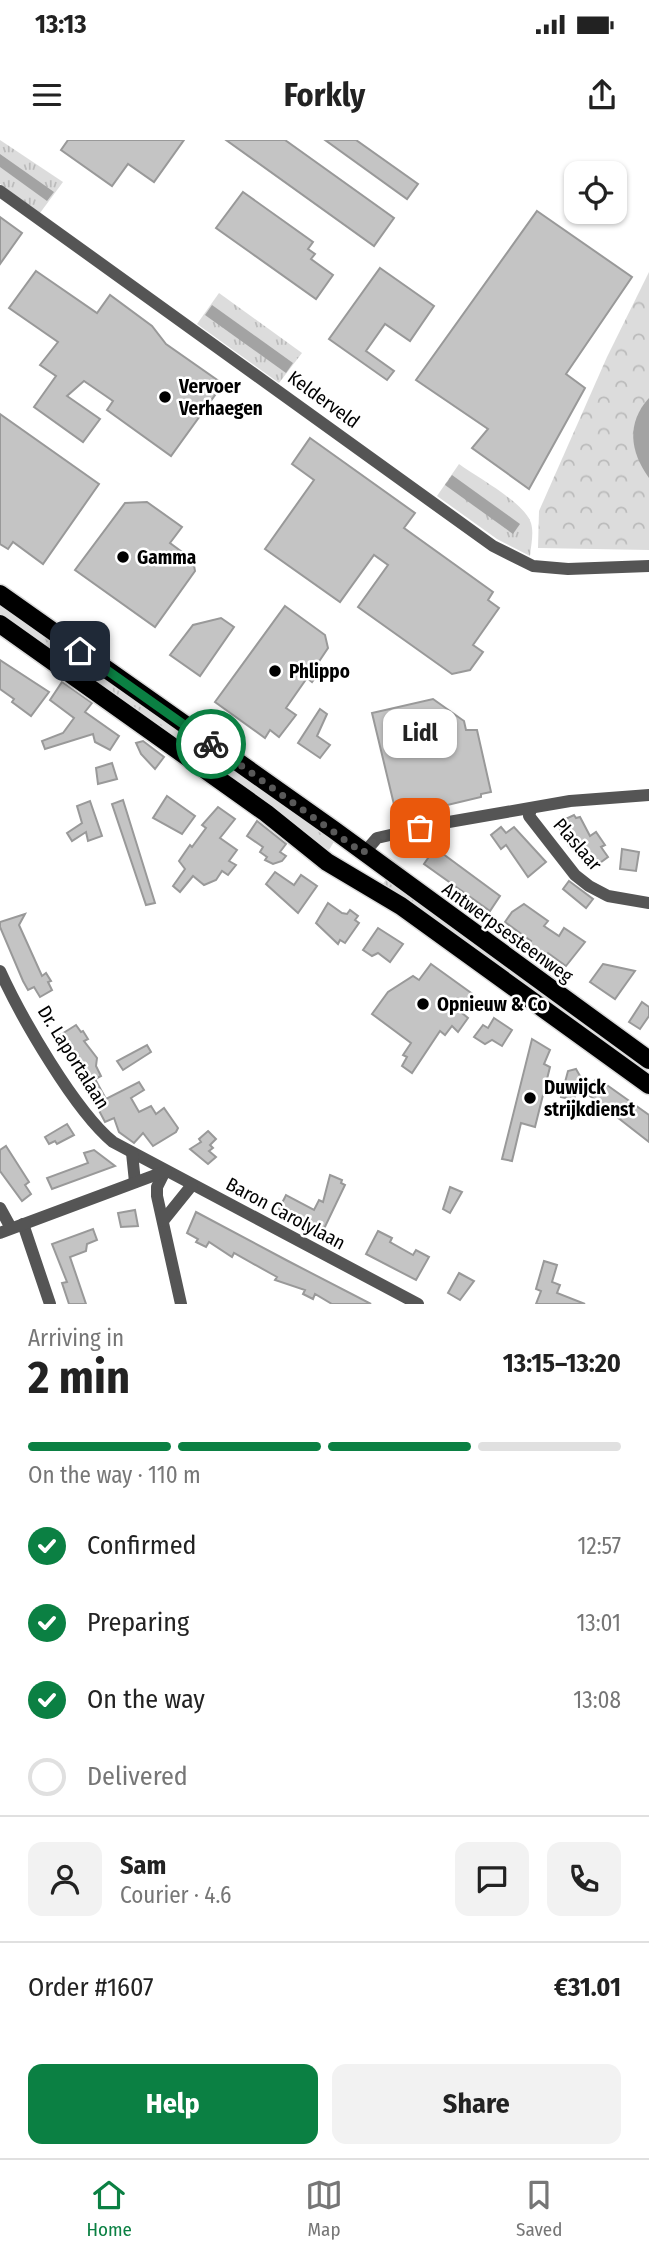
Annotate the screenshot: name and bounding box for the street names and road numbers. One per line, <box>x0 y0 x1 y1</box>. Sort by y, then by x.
street label: Kelderveld <box>283 366 364 433</box>
street label: Plaslaar <box>549 813 607 876</box>
street label: Antwerpsesteenweg <box>438 877 578 988</box>
street label: Dr. Laportalaan <box>33 1001 114 1113</box>
street label: Baron Carolylaan <box>222 1172 349 1255</box>

